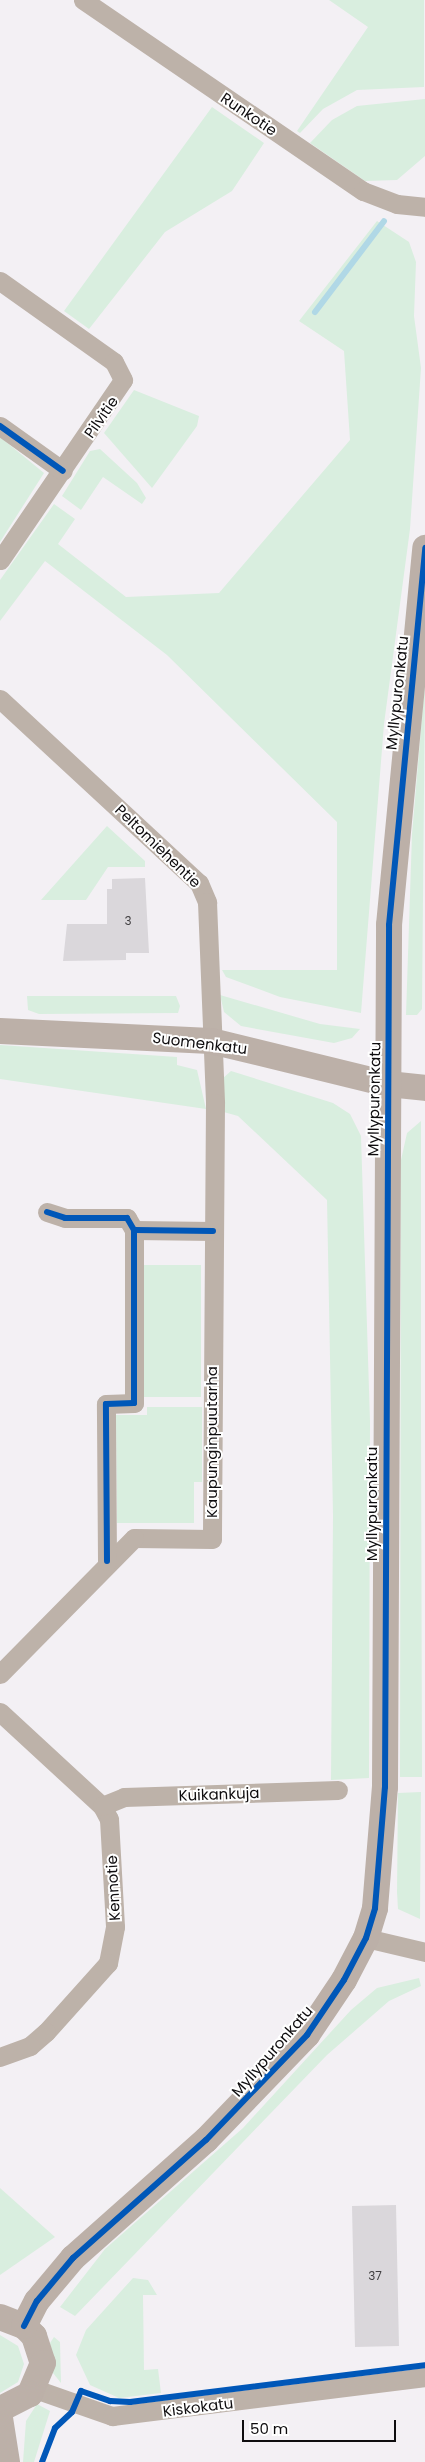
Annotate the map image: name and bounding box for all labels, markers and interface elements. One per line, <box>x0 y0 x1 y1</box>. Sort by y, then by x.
street label: Runkotie <box>217 89 281 139</box>
street label: Pilvitie <box>80 393 122 441</box>
street label: Myllypuronkatu <box>382 635 412 751</box>
street label: Peltomiehentie <box>111 801 205 891</box>
house number: 3 <box>124 914 132 928</box>
street label: Suomenkatu <box>152 1028 248 1058</box>
street label: Myllypuronkatu <box>364 1042 384 1156</box>
street label: Kaupunginpuutarha <box>203 1366 221 1518</box>
street label: Myllypuronkatu <box>363 1447 381 1561</box>
street label: Kuikankuja <box>178 1784 260 1804</box>
street label: Kennotie <box>102 1855 124 1921</box>
street label: Myllypuronkatu <box>228 2002 316 2100</box>
house number: 37 <box>368 2269 382 2283</box>
street label: Kiskokatu <box>162 2394 234 2420</box>
scale bar <box>245 2410 399 2442</box>
text: 50 m <box>250 2418 288 2439</box>

